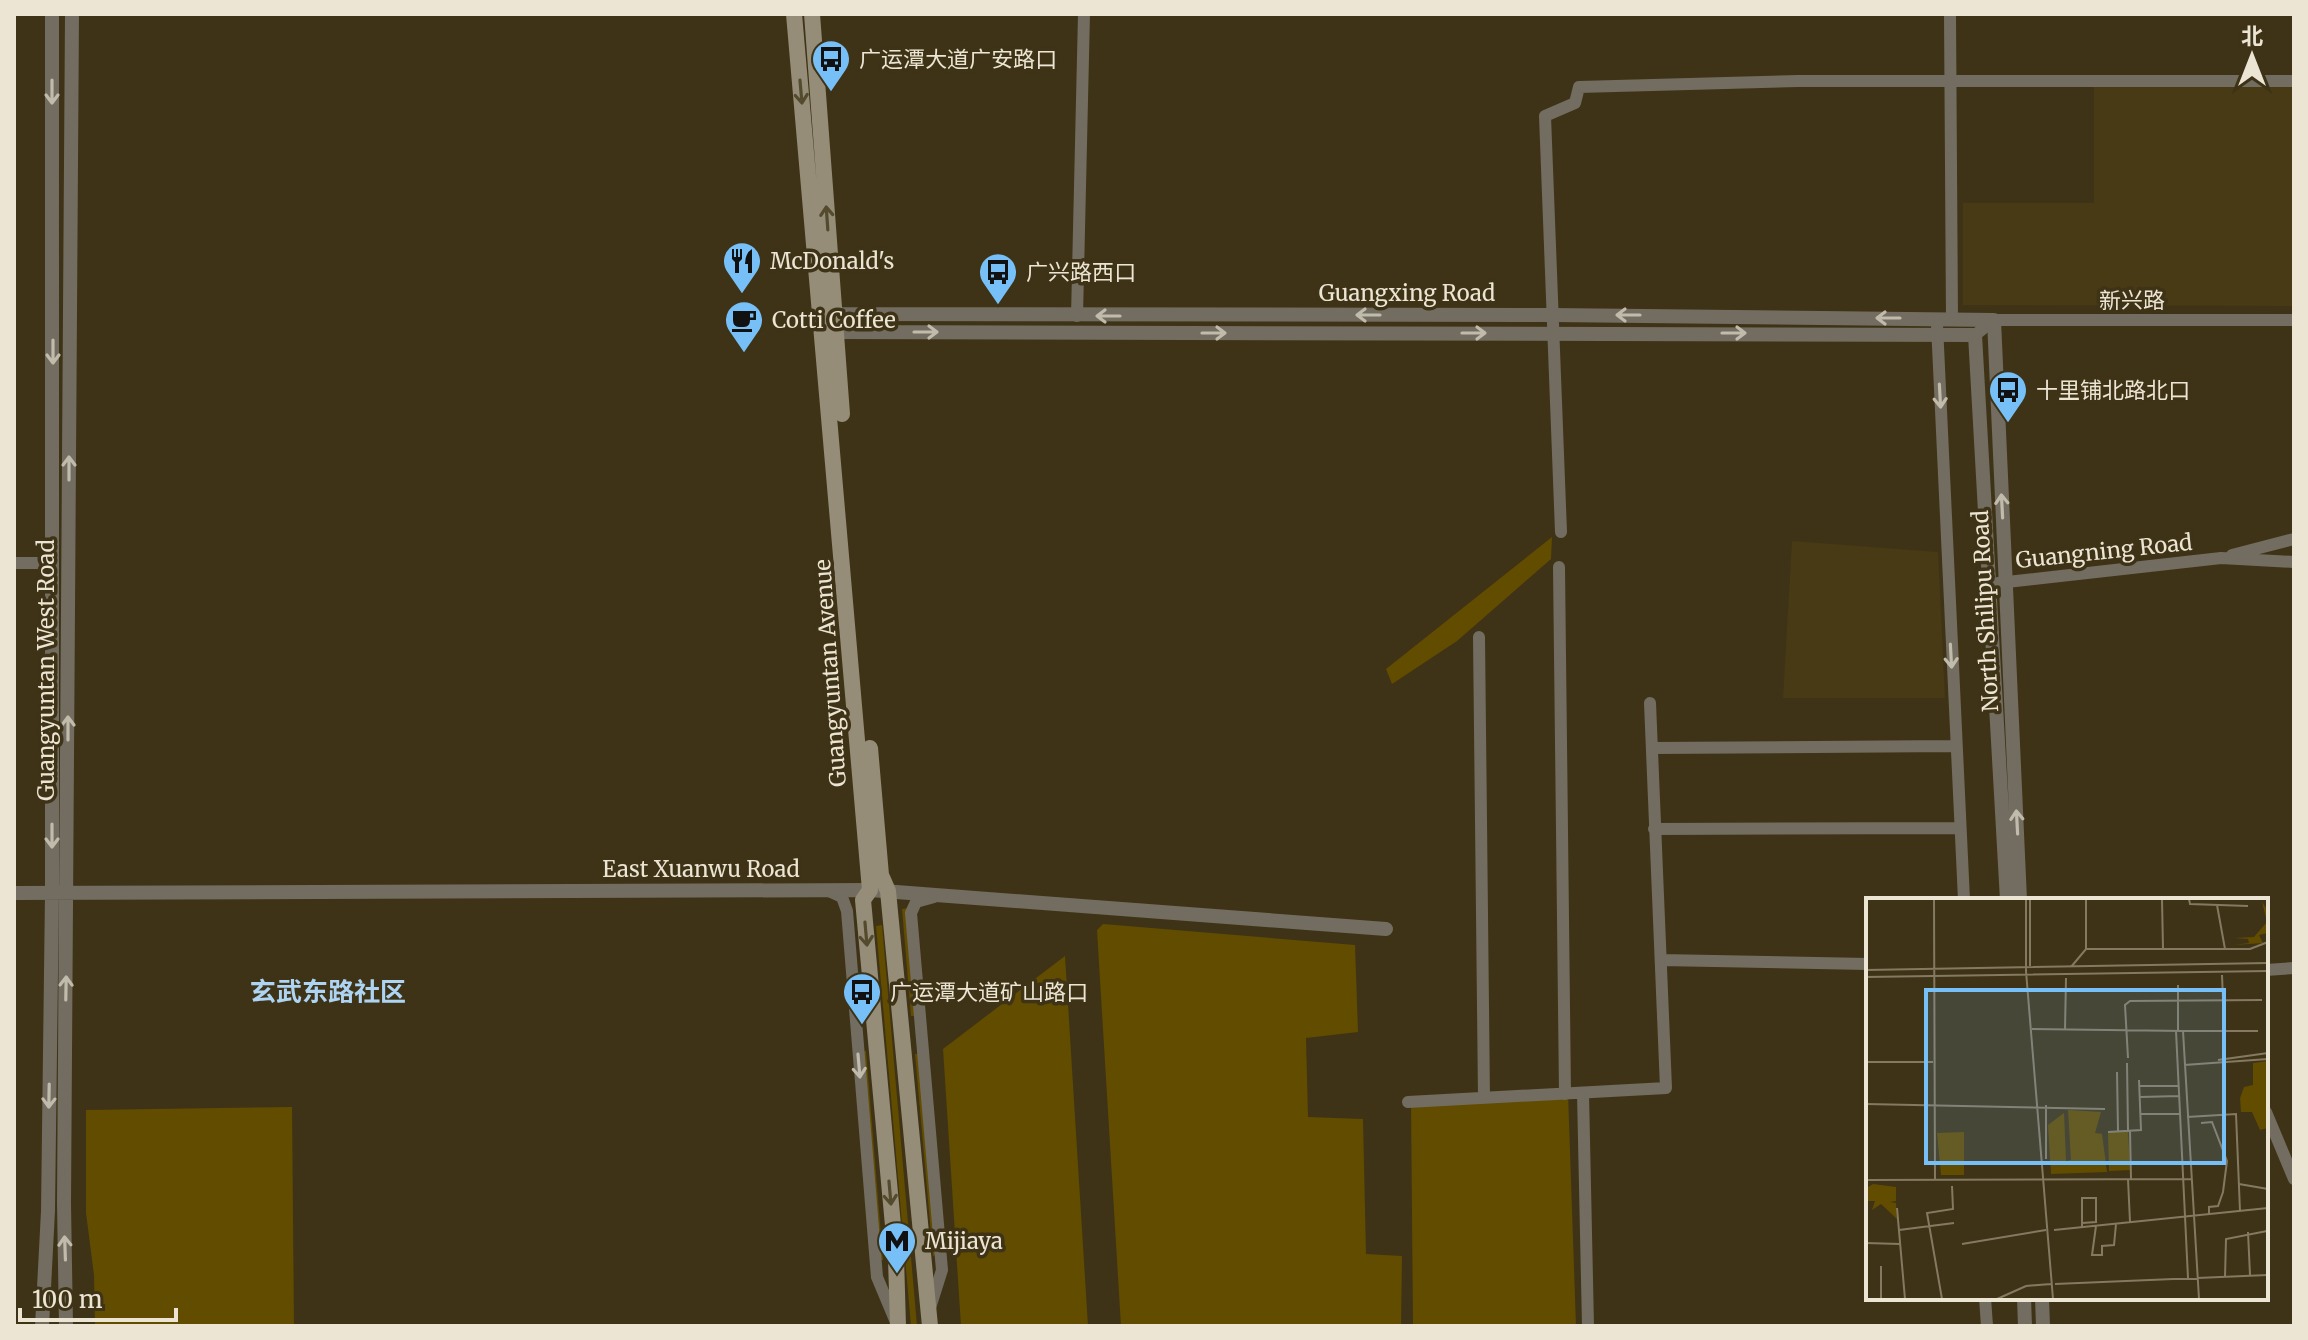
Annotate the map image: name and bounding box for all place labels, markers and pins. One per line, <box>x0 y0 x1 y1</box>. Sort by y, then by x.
bus stop icon: 广运潭大道广安路口 <box>810 38 852 93</box>
place label: 广运潭大道广安路口 <box>859 45 1057 73</box>
restaurant icon: McDonald's <box>721 240 763 295</box>
place label: McDonald's <box>770 247 894 275</box>
bus stop icon: 广兴路西口 <box>977 251 1019 306</box>
place label: 广兴路西口 <box>1026 258 1136 286</box>
cafe icon: Cotti Coffee <box>723 299 765 354</box>
place label: Cotti Coffee <box>772 306 896 334</box>
bus stop icon: 十里铺北路北口 <box>1987 369 2029 424</box>
place label: 十里铺北路北口 <box>2036 376 2190 404</box>
bus stop icon: 广运潭大道矿山路口 <box>841 971 883 1026</box>
place label: 广运潭大道矿山路口 <box>890 978 1088 1006</box>
metro station icon: Mijiaya <box>876 1220 918 1275</box>
place label: Mijiaya <box>925 1227 1003 1255</box>

